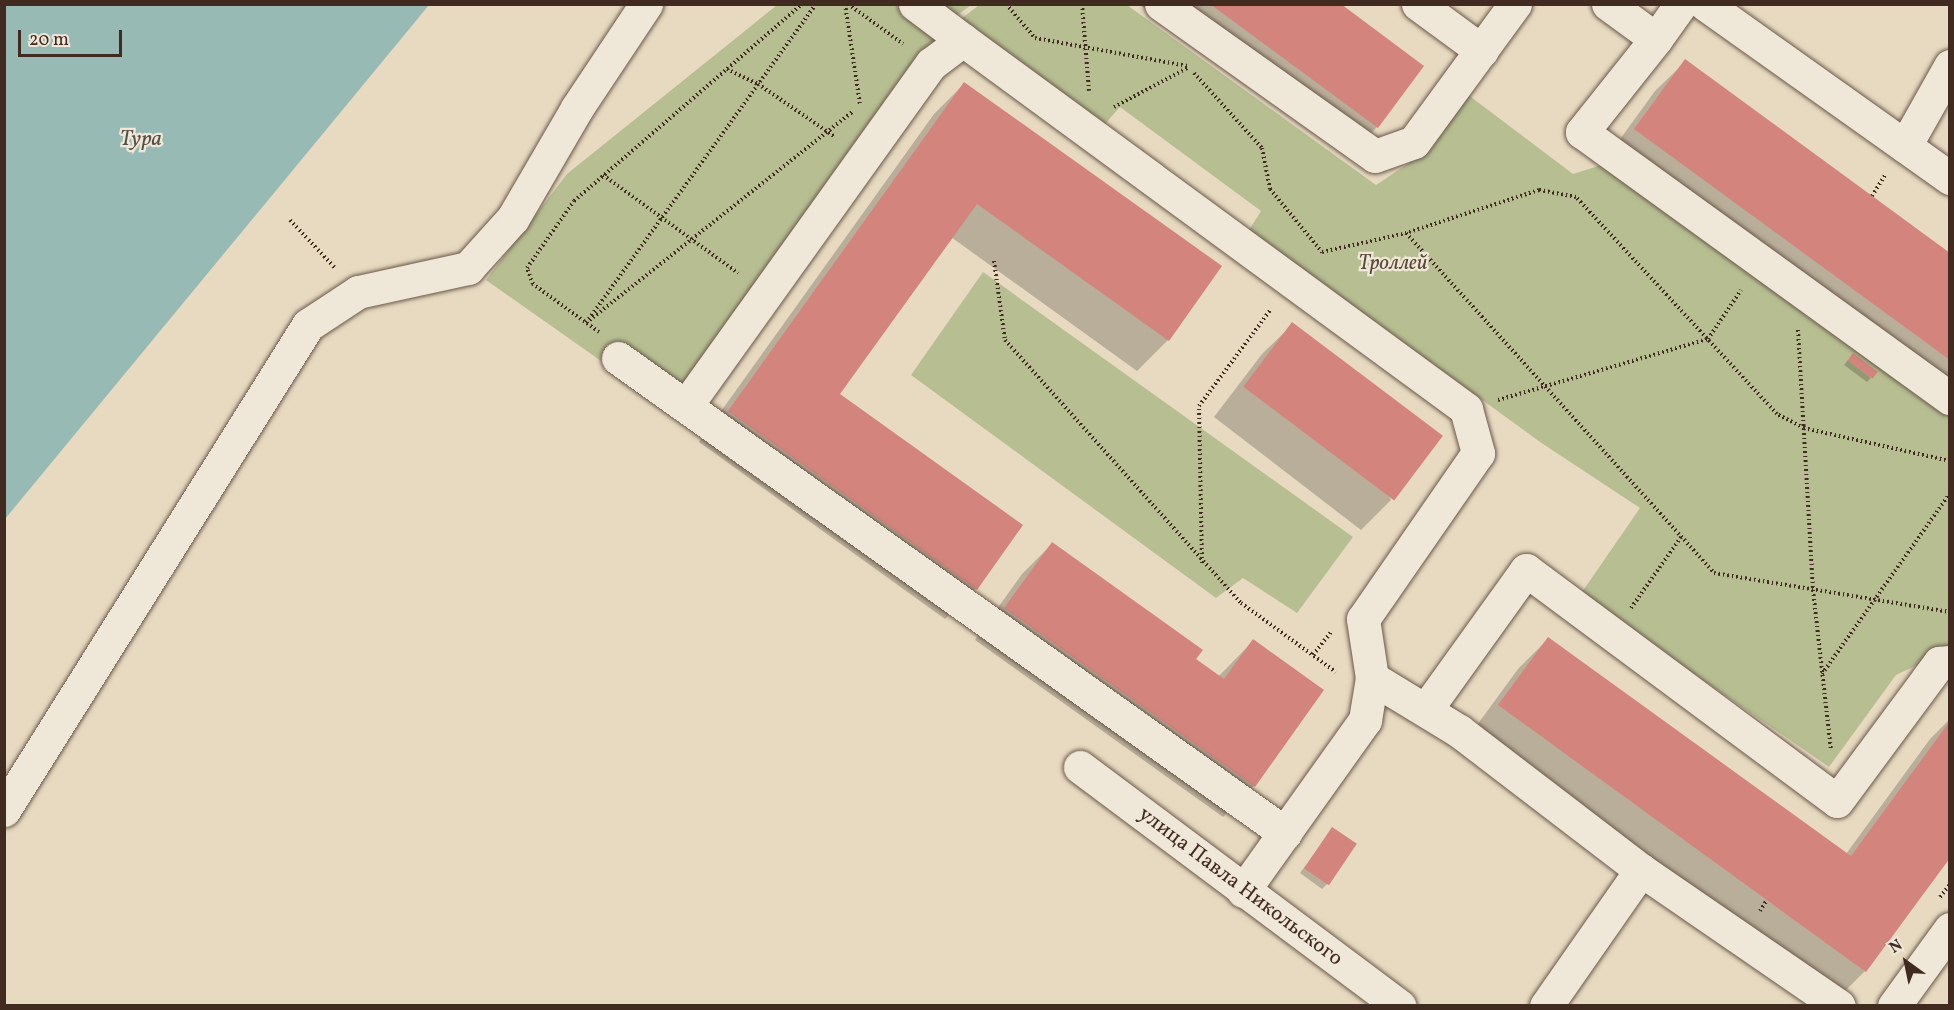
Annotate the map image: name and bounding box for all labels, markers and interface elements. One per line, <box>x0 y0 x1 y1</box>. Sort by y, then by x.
scale bar <box>21 18 124 56</box>
text: 20 m <box>29 28 69 53</box>
water label: Тура <box>120 127 162 153</box>
park label: Троллей <box>1359 251 1427 277</box>
street label: улица Павла Никольского <box>1133 802 1347 972</box>
north arrow <box>1876 932 1936 992</box>
text: N <box>1885 935 1907 959</box>

